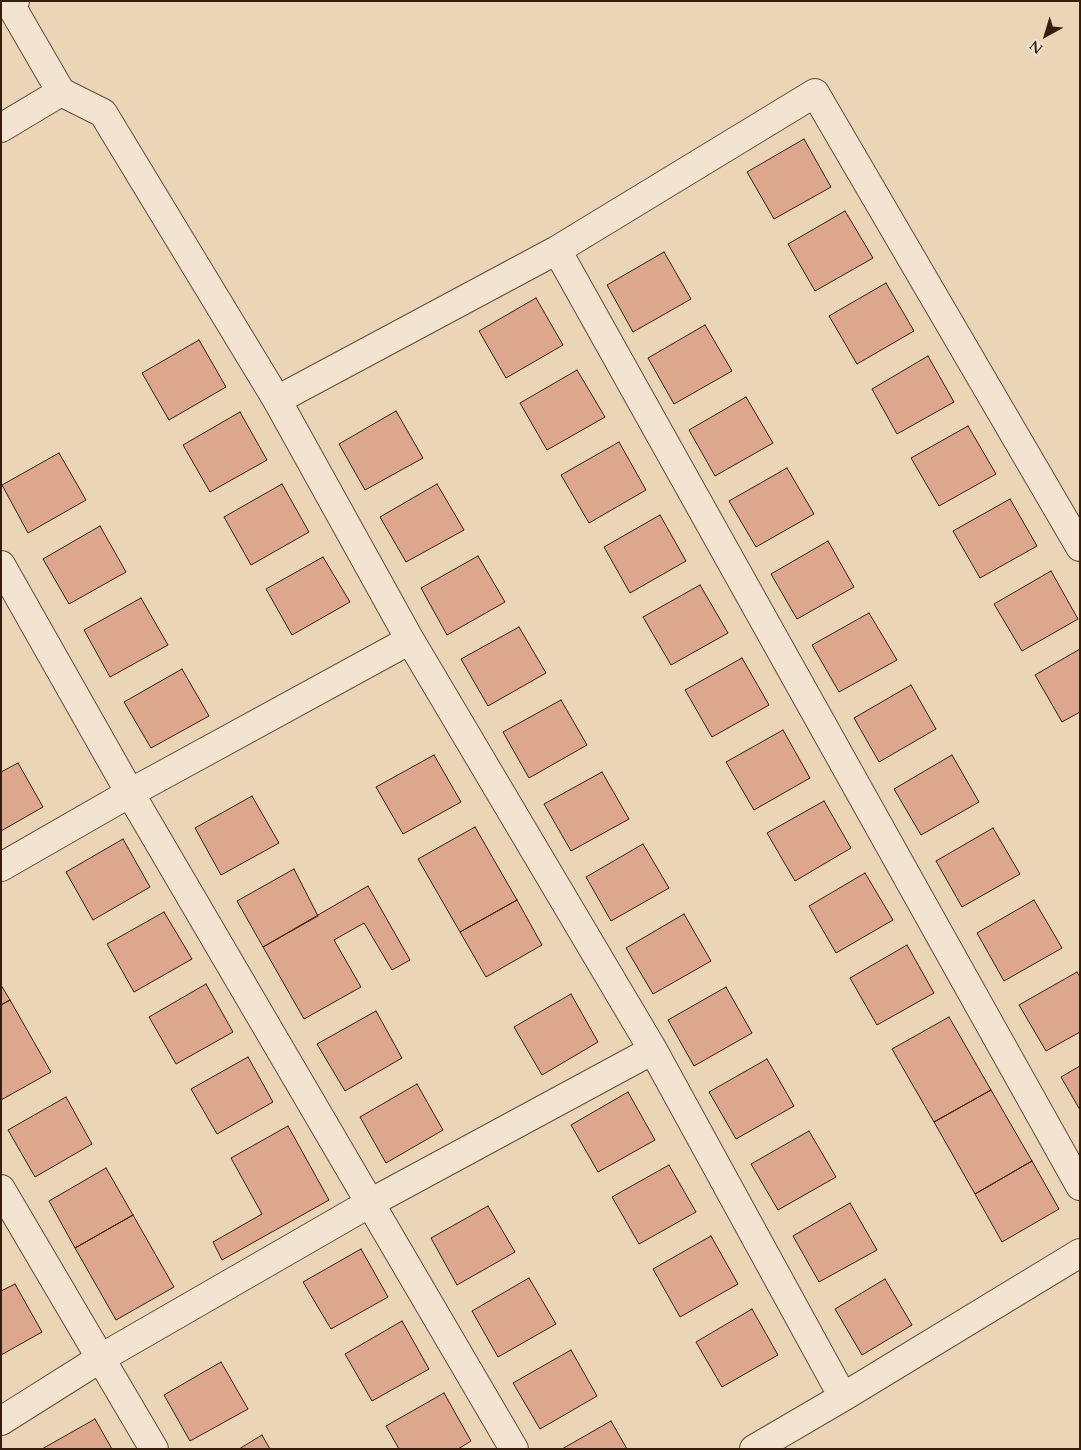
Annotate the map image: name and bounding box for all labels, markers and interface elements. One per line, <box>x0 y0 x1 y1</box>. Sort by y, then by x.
north arrow <box>1021 10 1071 60</box>
text: N <box>1026 36 1047 58</box>

